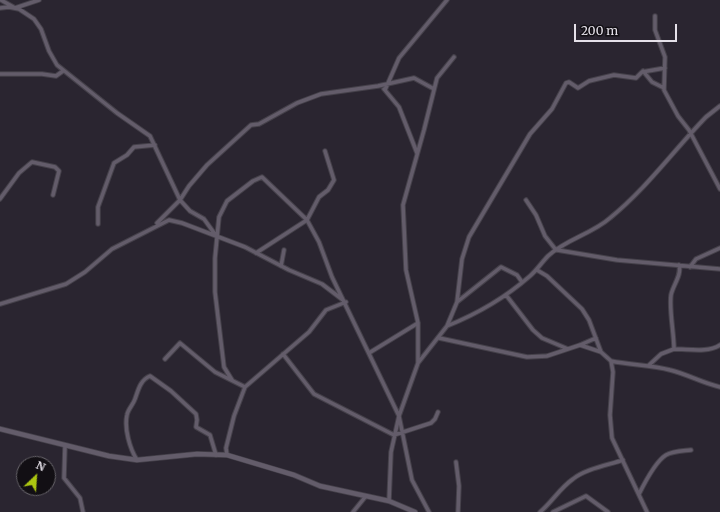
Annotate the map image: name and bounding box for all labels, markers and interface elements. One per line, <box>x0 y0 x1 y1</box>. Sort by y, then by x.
scale bar <box>576 16 679 42</box>
text: 200 m <box>581 23 618 38</box>
north arrow <box>16 456 56 496</box>
text: N <box>34 458 48 474</box>

